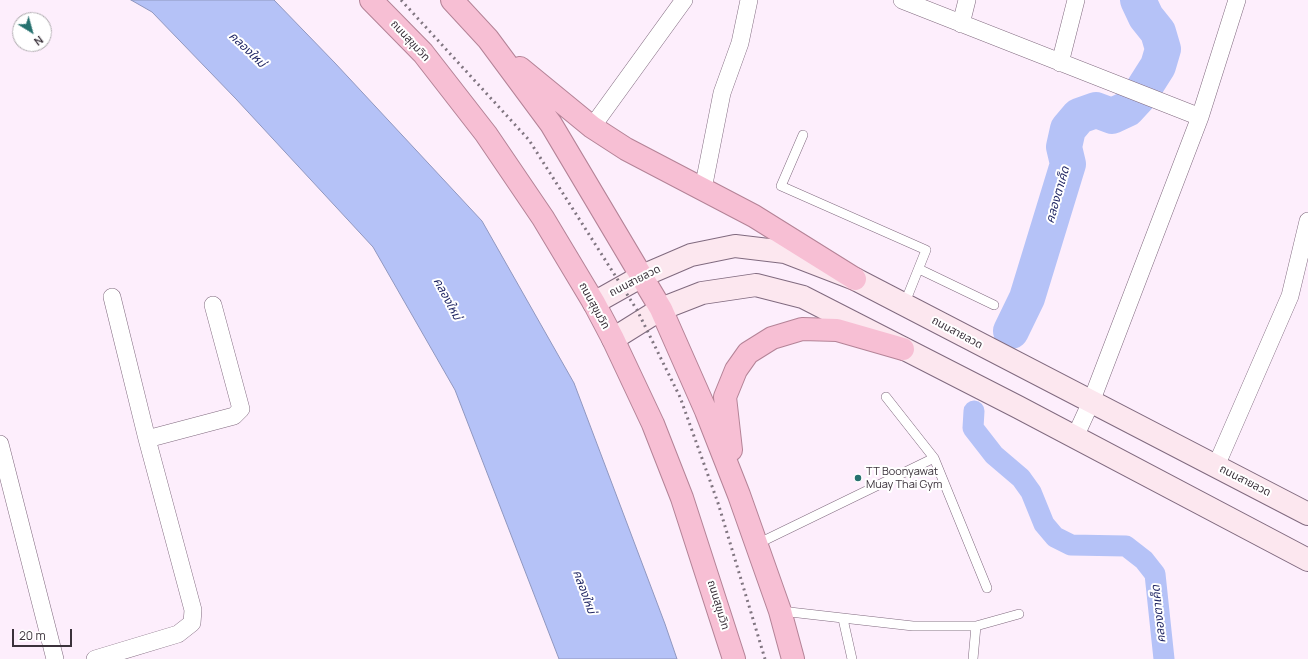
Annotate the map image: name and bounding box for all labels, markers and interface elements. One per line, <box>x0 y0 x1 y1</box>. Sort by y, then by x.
north arrow <box>12 12 52 52</box>
street label: ถนนสุขุมวิท <box>388 18 432 64</box>
water label: คลองใหม่ <box>226 29 268 71</box>
text: N <box>31 33 47 50</box>
water label: คลองตาเค็ด <box>1043 165 1073 225</box>
street label: ถนนสายลวด <box>607 262 663 300</box>
water label: คลองใหม่ <box>430 276 464 322</box>
street label: ถนนสุขุมวิท <box>576 280 612 332</box>
street label: ถนนสายลวด <box>929 314 985 352</box>
street label: ถนนสายลวด <box>1217 462 1273 500</box>
place label: TT Boonyawat Muay Thai Gym <box>866 465 942 491</box>
marker: TT Boonyawat Muay Thai Gym <box>853 473 863 483</box>
water label: คลองใหม่ <box>569 568 599 616</box>
street label: ถนนสุขุมวิท <box>704 579 732 631</box>
water label: คลองตาเค็ด <box>1149 584 1169 644</box>
scale bar <box>14 621 74 647</box>
text: 20 m <box>19 627 46 644</box>

